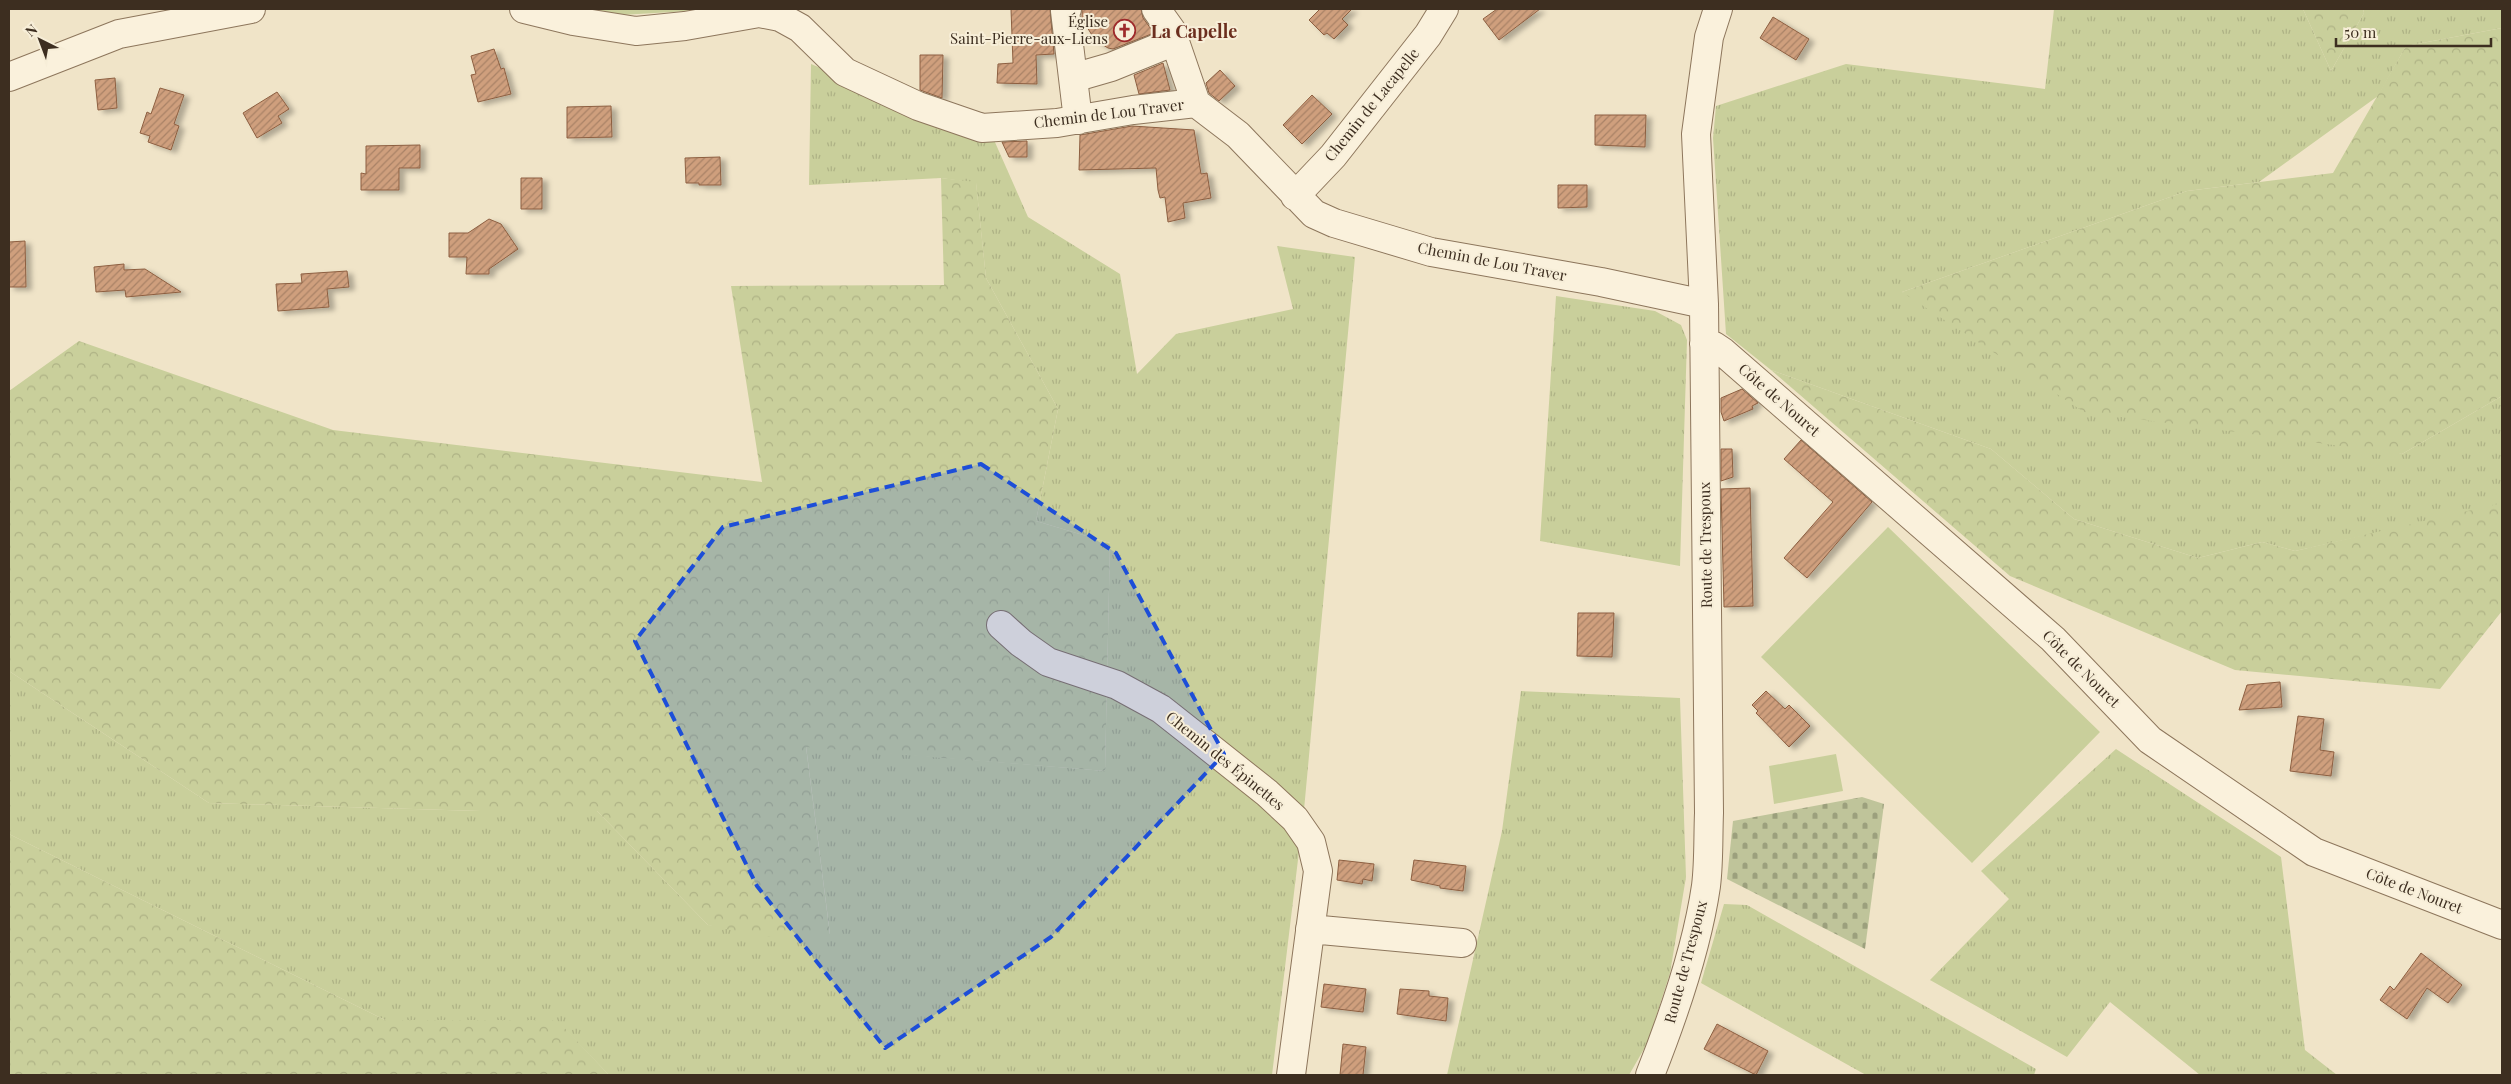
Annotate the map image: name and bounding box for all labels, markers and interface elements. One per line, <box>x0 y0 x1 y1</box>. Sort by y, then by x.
place label: Église Saint-Pierre-aux-Liens <box>950 11 1108 48</box>
north arrow <box>15 15 65 65</box>
scale bar <box>2336 15 2491 47</box>
church icon: Église Saint-Pierre-aux-Liens <box>1112 19 1136 43</box>
district label: La Capelle <box>1151 19 1237 43</box>
text: N <box>21 20 41 40</box>
text: 50 m <box>2344 22 2377 42</box>
street label: Chemin de Lacapelle <box>1319 43 1423 165</box>
street label: Chemin de Lou Traver <box>1033 94 1185 132</box>
street label: Chemin de Lou Traver <box>1416 237 1569 285</box>
street label: Côte de Nouret <box>1735 358 1825 441</box>
street label: Route de Trespoux <box>1694 481 1716 608</box>
street label: Côte de Nouret <box>2039 625 2125 712</box>
street label: Chemin des Épinettes <box>1162 706 1289 814</box>
street label: Côte de Nouret <box>2363 862 2466 918</box>
street label: Route de Trespoux <box>1659 898 1711 1025</box>

